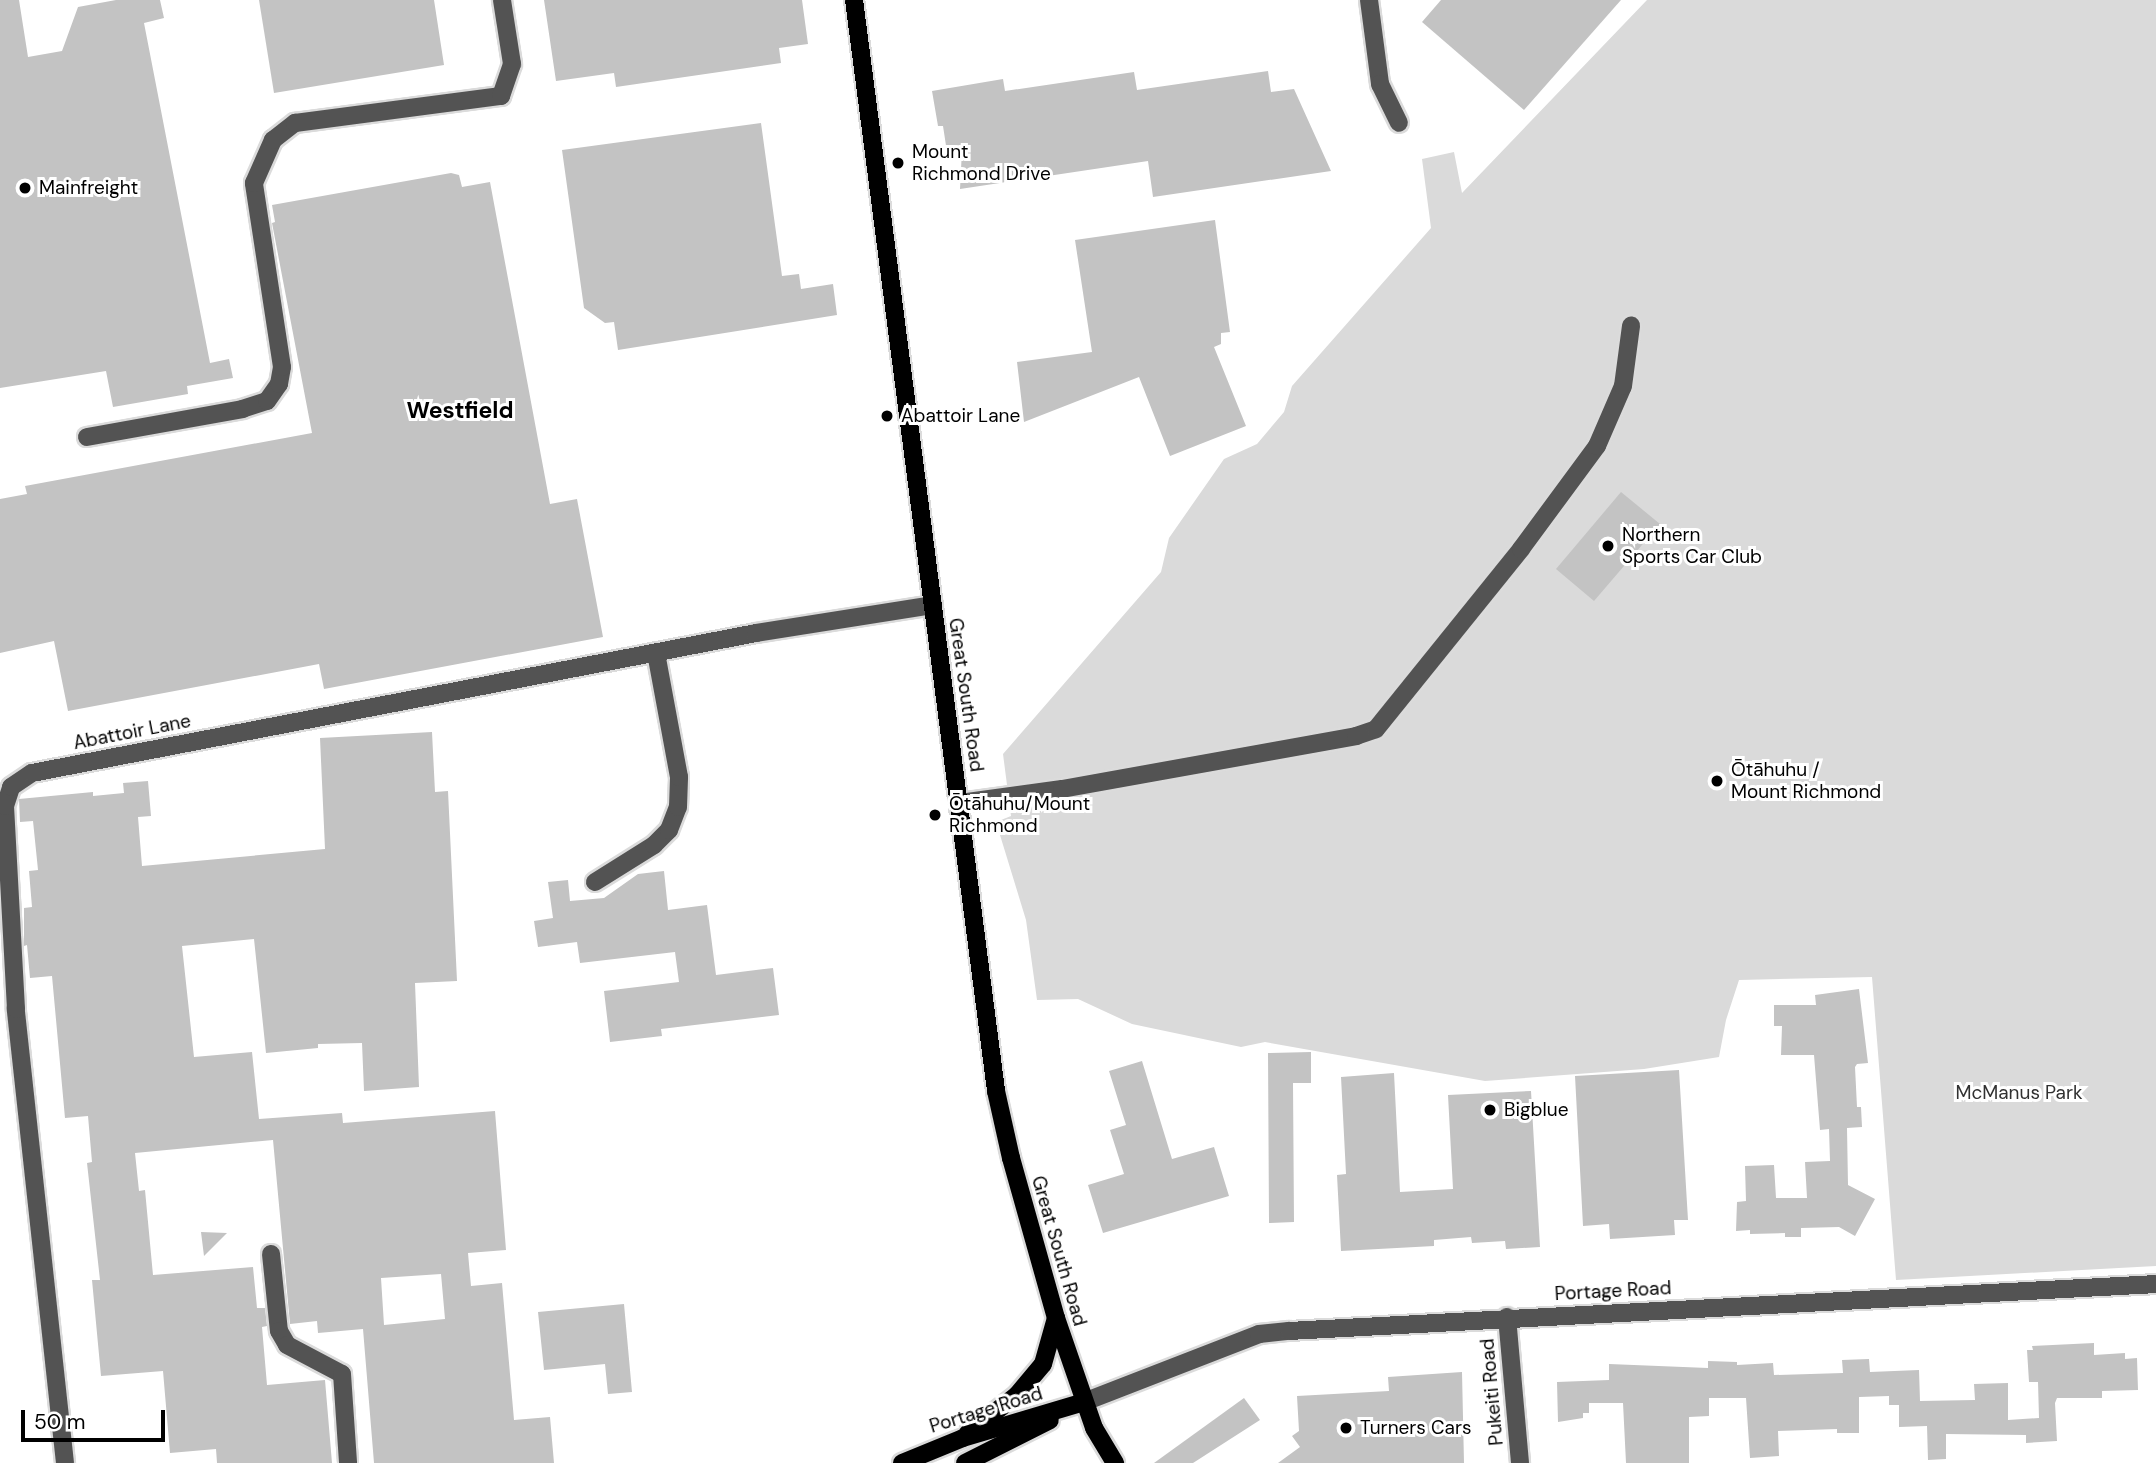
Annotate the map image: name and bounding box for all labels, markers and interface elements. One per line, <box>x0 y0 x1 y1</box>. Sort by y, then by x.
place label: Mount Richmond Drive <box>912 141 1051 185</box>
marker: Mount Richmond Drive <box>890 155 906 171</box>
place label: Mainfreight <box>39 177 138 199</box>
marker: Mainfreight <box>17 180 33 196</box>
district label: Westfield <box>407 396 513 424</box>
place label: Abattoir Lane <box>901 405 1020 427</box>
marker: Abattoir Lane <box>879 408 895 424</box>
place label: Northern Sports Car Club <box>1622 524 1762 568</box>
marker: Northern Sports Car Club <box>1600 538 1616 554</box>
street label: Great South Road <box>944 617 988 773</box>
street label: Abattoir Lane <box>71 709 193 755</box>
place label: Ōtāhuhu / Mount Richmond <box>1731 759 1881 803</box>
marker: Ōtāhuhu / Mount Richmond <box>1709 773 1725 789</box>
place label: Ōtāhuhu/Mount Richmond <box>949 793 1090 837</box>
marker: Ōtāhuhu/Mount Richmond <box>927 807 943 823</box>
park label: McManus Park <box>1955 1082 2083 1104</box>
place label: Bigblue <box>1504 1099 1568 1121</box>
marker: Bigblue <box>1482 1102 1498 1118</box>
street label: Great South Road <box>1027 1173 1091 1329</box>
street label: Portage Road <box>1554 1277 1672 1305</box>
street label: Pukeiti Road <box>1476 1337 1508 1447</box>
street label: Portage Road <box>927 1382 1045 1438</box>
scale bar <box>24 1396 168 1440</box>
text: 50 m <box>34 1408 85 1436</box>
place label: Turners Cars <box>1360 1417 1471 1439</box>
marker: Turners Cars <box>1338 1420 1354 1436</box>

